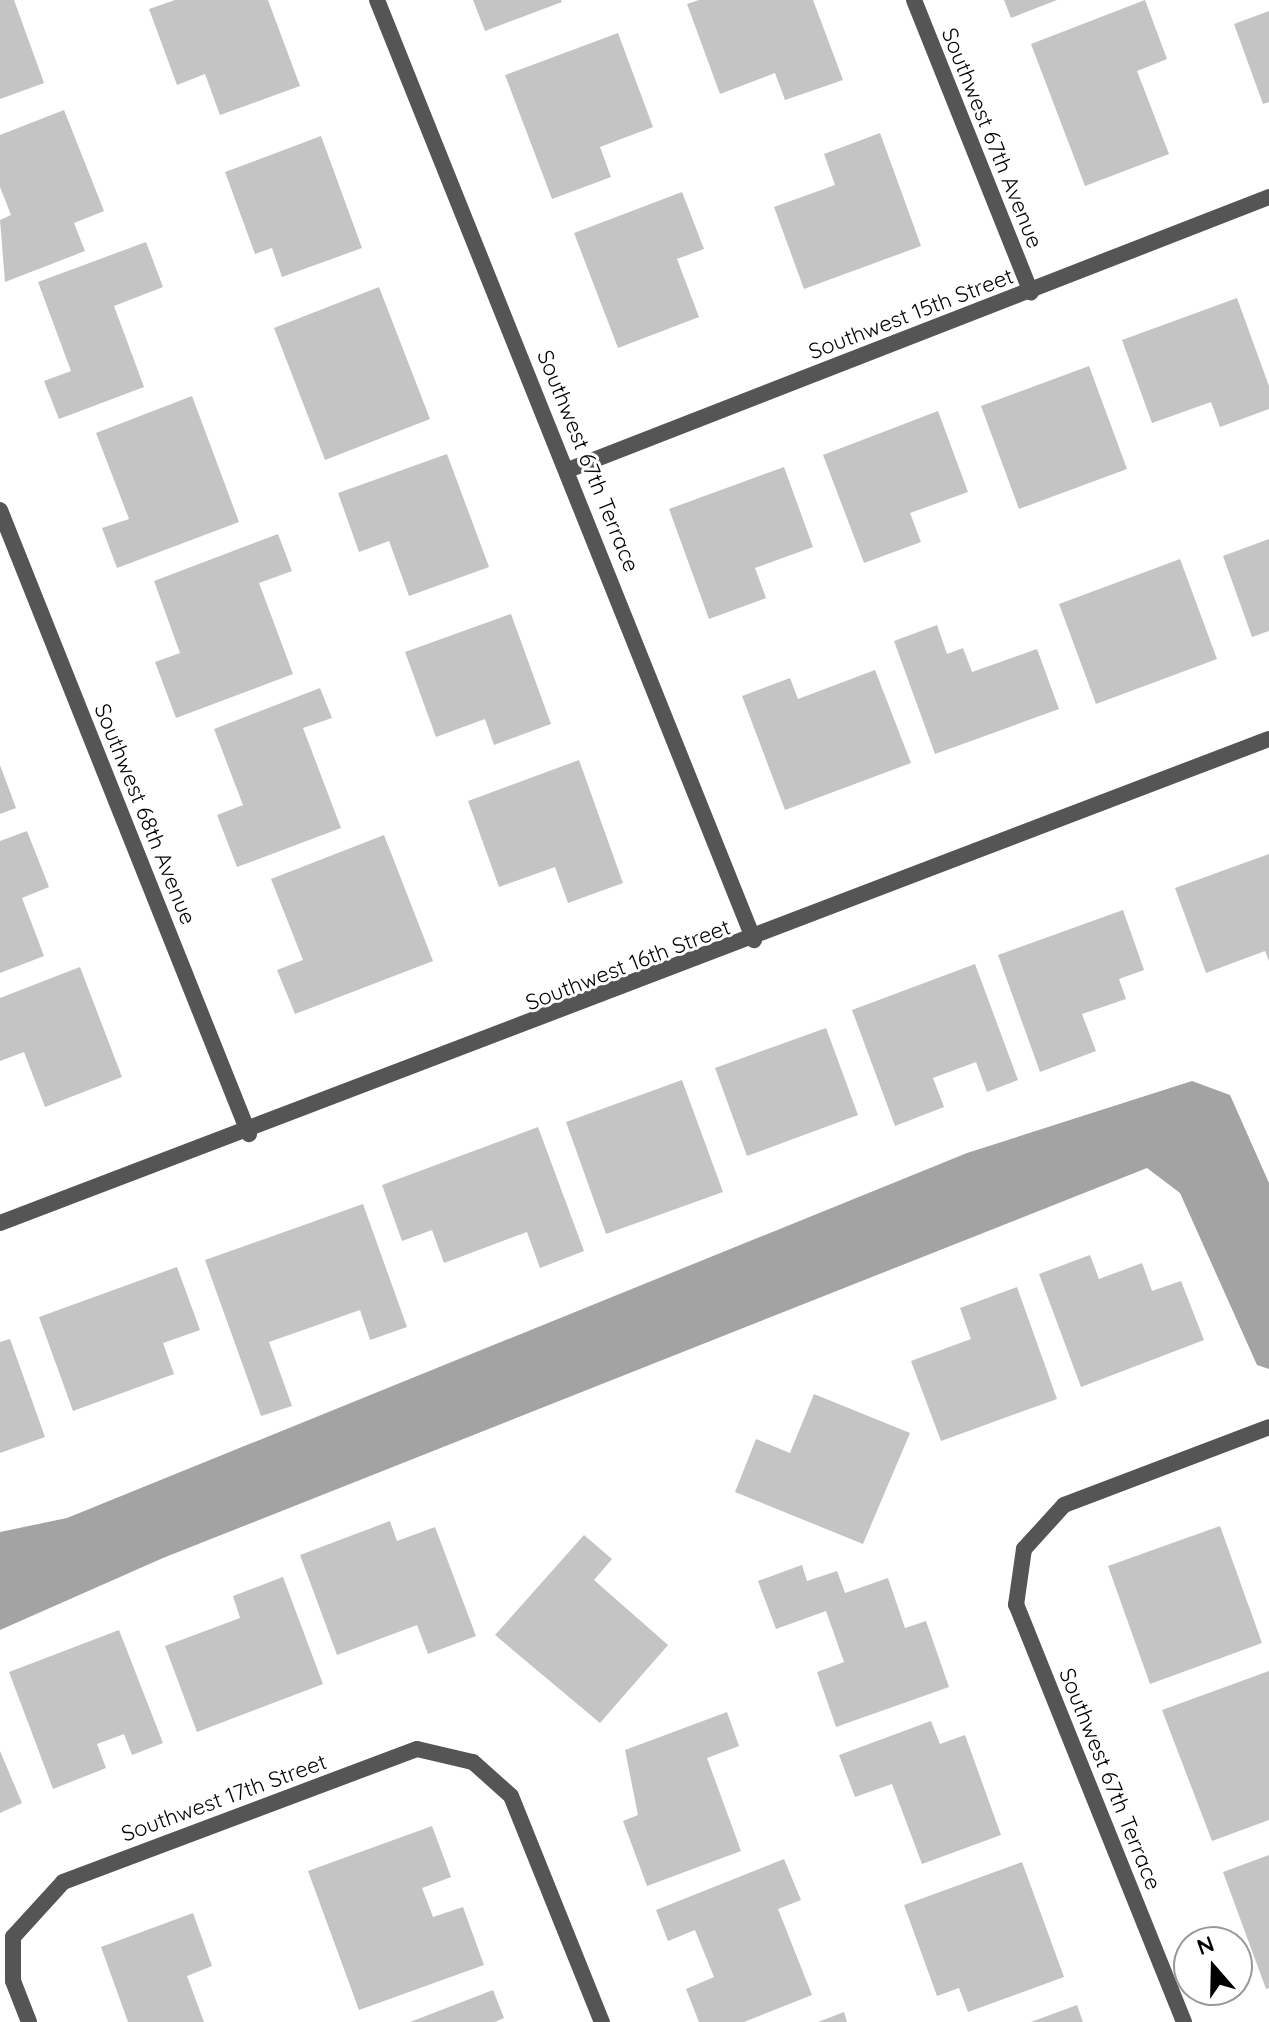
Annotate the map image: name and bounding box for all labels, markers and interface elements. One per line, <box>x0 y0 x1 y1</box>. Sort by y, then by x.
street label: Southwest 67th Avenue <box>936 24 1048 252</box>
street label: Southwest 15th Street <box>805 263 1017 365</box>
street label: Southwest 67th Terrace <box>531 346 645 576</box>
street label: Southwest 68th Avenue <box>89 700 201 928</box>
street label: Southwest 16th Street <box>522 914 734 1016</box>
street label: Southwest 67th Terrace <box>1053 1664 1167 1894</box>
street label: Southwest 17th Street <box>118 1749 330 1847</box>
north arrow <box>1173 1926 1253 2006</box>
text: N <box>1193 1929 1218 1961</box>

